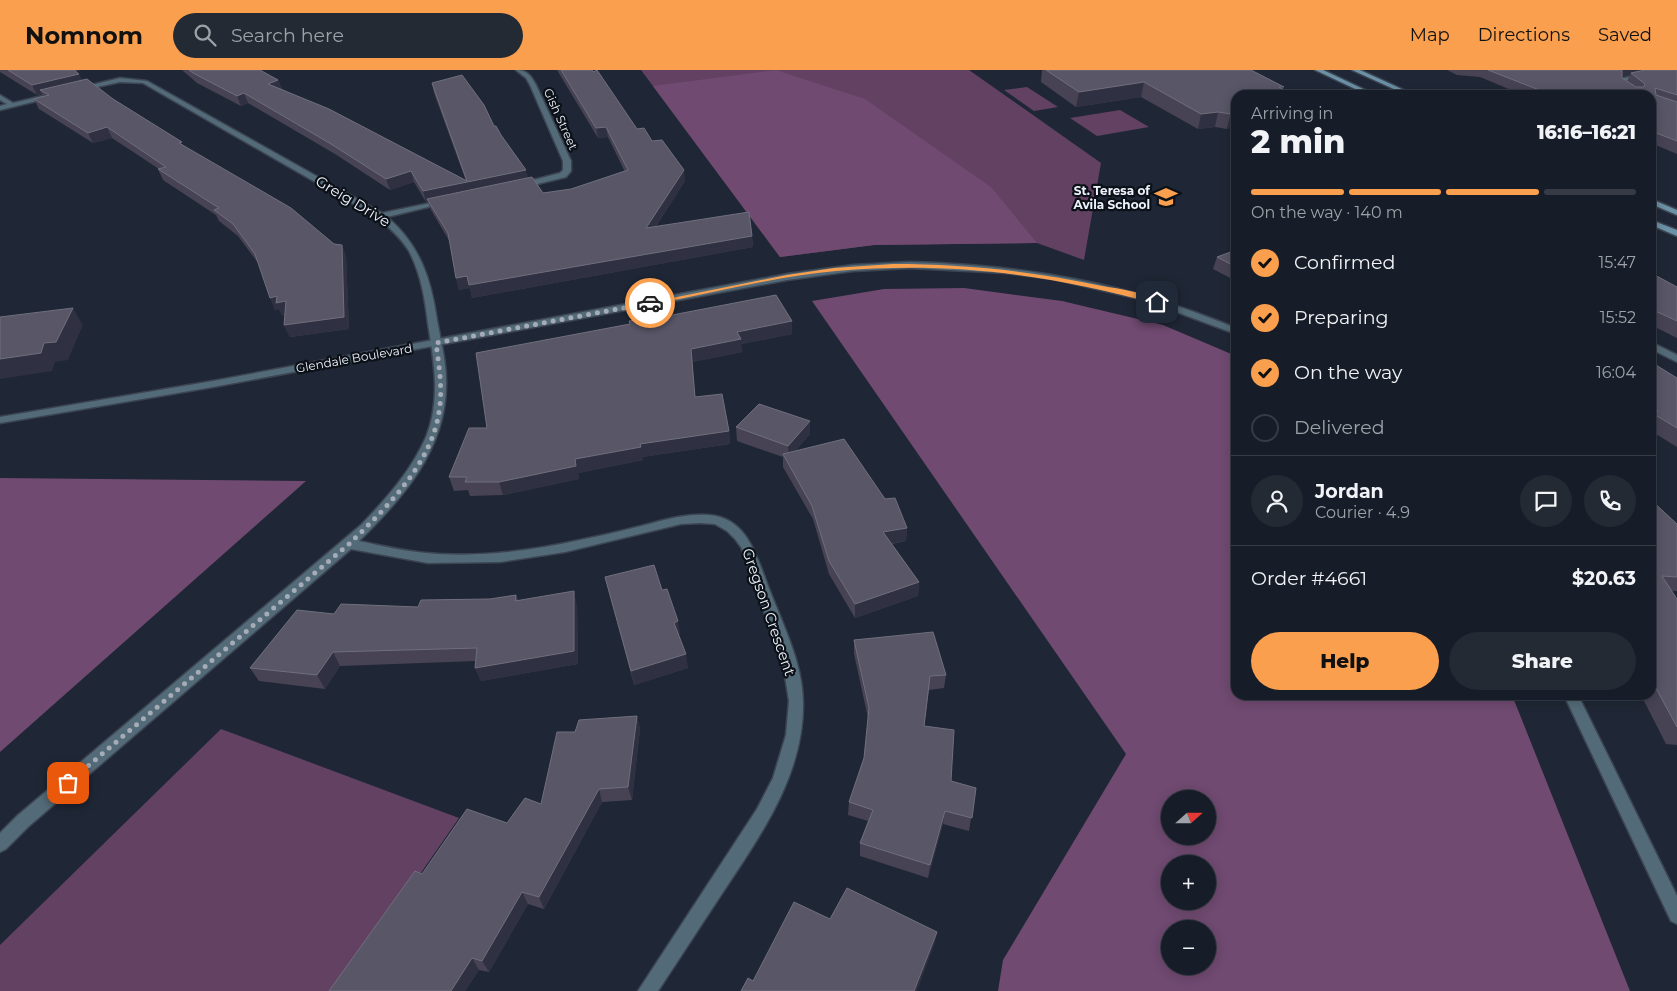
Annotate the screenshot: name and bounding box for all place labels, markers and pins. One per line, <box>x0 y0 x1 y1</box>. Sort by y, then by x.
place label: St. Teresa of Avila School <box>1073 183 1151 212</box>
school or university icon: St. Teresa of Avila School <box>1153 184 1179 210</box>
pin <box>1136 281 1178 323</box>
pin <box>47 762 89 804</box>

